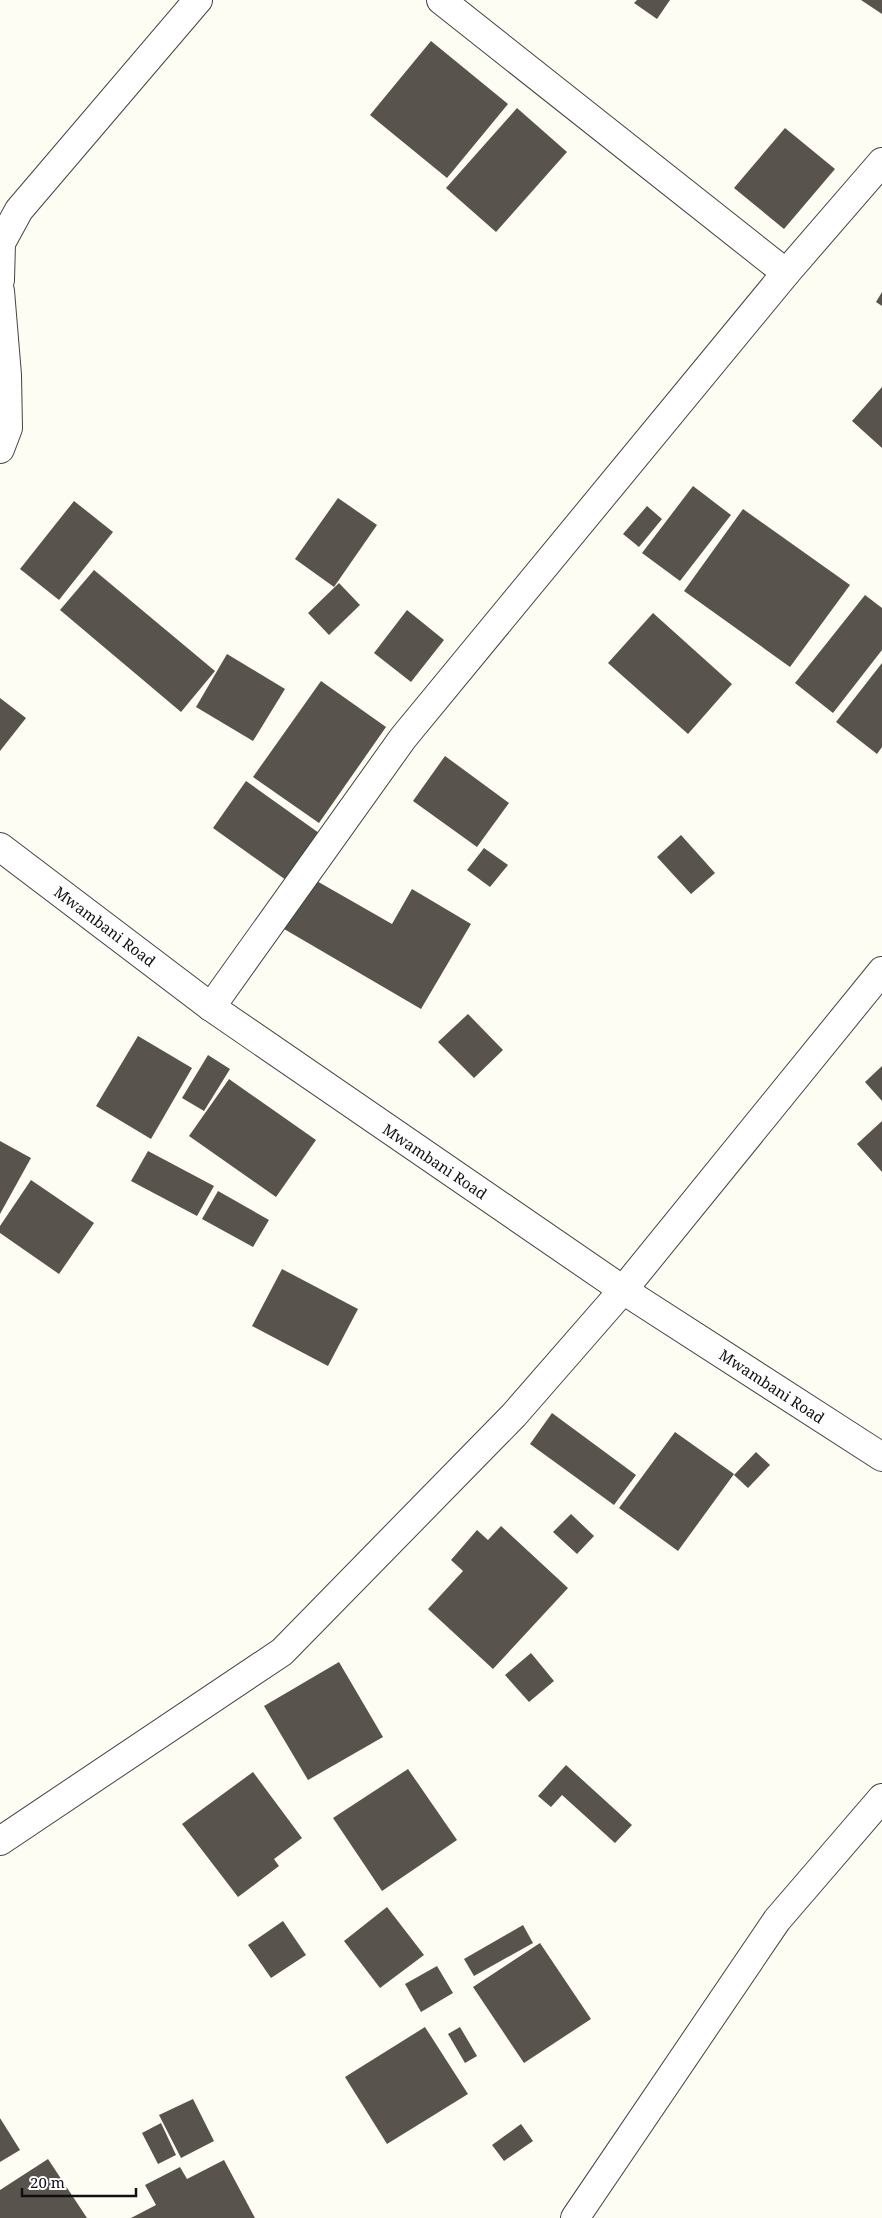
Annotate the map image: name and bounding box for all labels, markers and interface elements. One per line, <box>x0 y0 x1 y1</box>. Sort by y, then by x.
street label: Mwambani Road <box>50 881 160 971</box>
street label: Mwambani Road <box>379 1119 491 1203</box>
street label: Mwambani Road <box>715 1344 829 1428</box>
scale bar <box>22 2166 136 2198</box>
text: 20 m <box>30 2172 65 2192</box>

